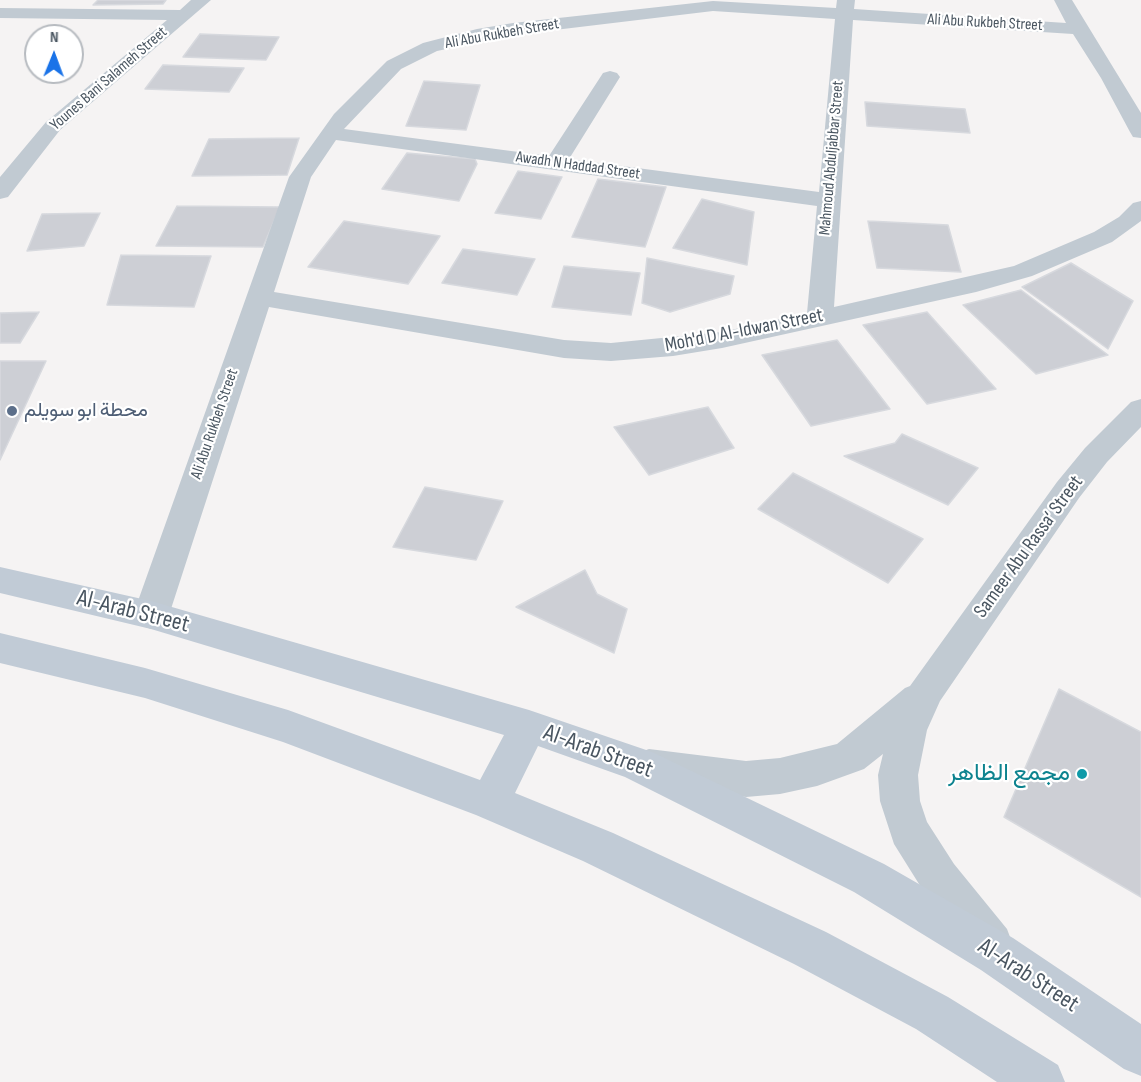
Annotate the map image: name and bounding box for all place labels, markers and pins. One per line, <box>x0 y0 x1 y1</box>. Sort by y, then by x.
place label: محطة ابو سويلم <box>24 399 148 423</box>
marker: محطة ابو سويلم <box>5 404 19 418</box>
place label: مجمع الظاهر <box>948 760 1070 788</box>
marker: مجمع الظاهر <box>1075 767 1089 781</box>

